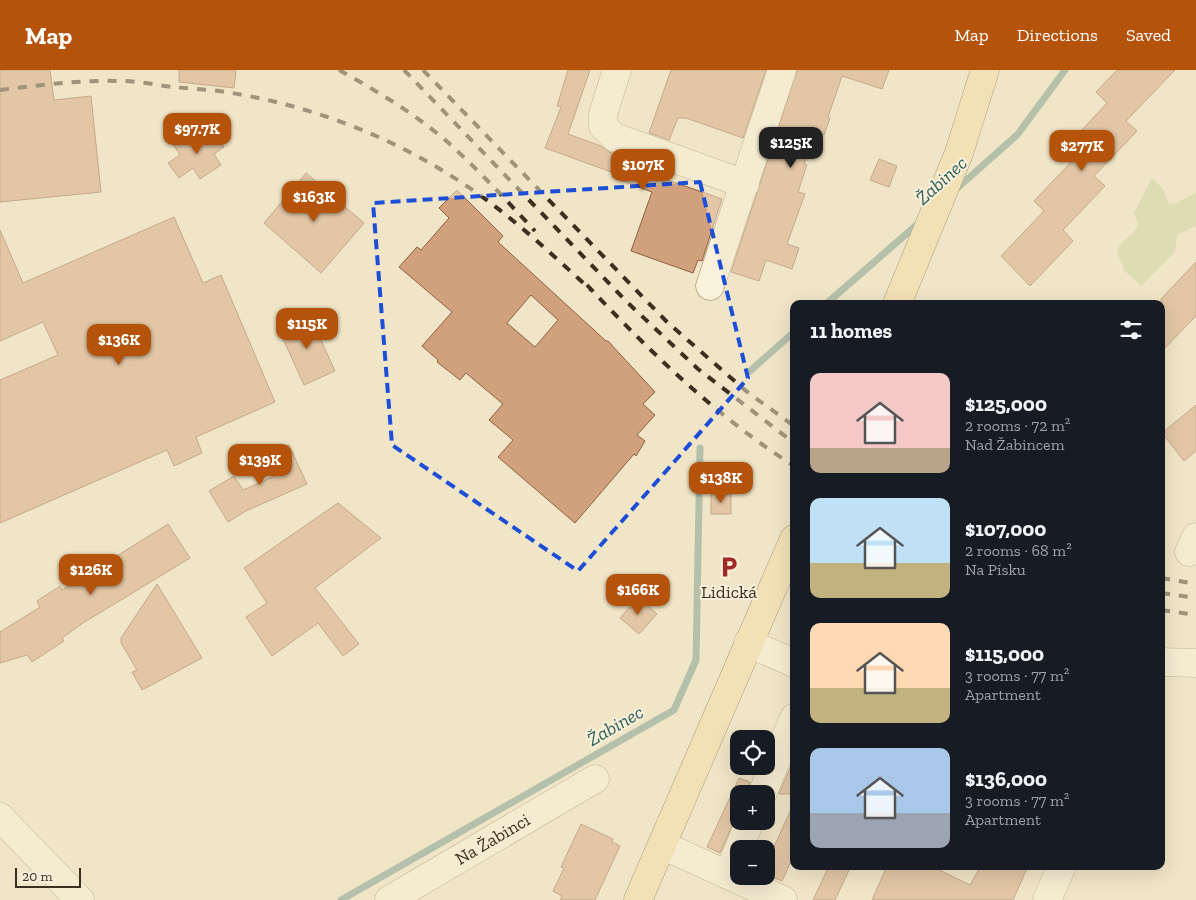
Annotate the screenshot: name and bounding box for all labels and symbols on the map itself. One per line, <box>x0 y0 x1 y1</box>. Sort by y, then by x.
pin: $97.7K <box>156 112 238 155</box>
pin: $125K <box>756 126 826 169</box>
pin: $277K <box>1047 129 1117 172</box>
pin: $107K <box>608 148 678 191</box>
water label: Žabinec <box>911 151 972 209</box>
pin: $163K <box>279 180 349 223</box>
pin: $115K <box>272 308 342 350</box>
pin: $136K <box>84 324 154 366</box>
pin: $139K <box>225 444 295 486</box>
pin: $138K <box>686 462 756 504</box>
pin: $126K <box>56 554 126 596</box>
parking icon: Lidická <box>716 554 742 580</box>
pin: $166K <box>603 574 673 616</box>
place label: Lidická <box>701 581 757 603</box>
water label: Žabinec <box>583 700 648 751</box>
street label: Na Žabinci <box>451 809 534 870</box>
scale bar <box>15 865 81 888</box>

